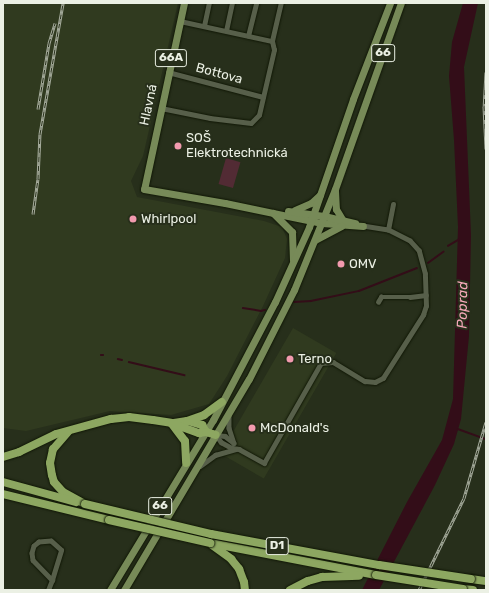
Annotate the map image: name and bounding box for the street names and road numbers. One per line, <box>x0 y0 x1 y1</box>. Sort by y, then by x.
road number: 66 <box>371 43 395 63</box>
road number: 66A <box>154 48 188 68</box>
street label: Bottova <box>194 60 244 88</box>
street label: Hlavná <box>137 83 161 127</box>
road number: 66 <box>148 496 172 516</box>
road number: D1 <box>265 536 289 556</box>

